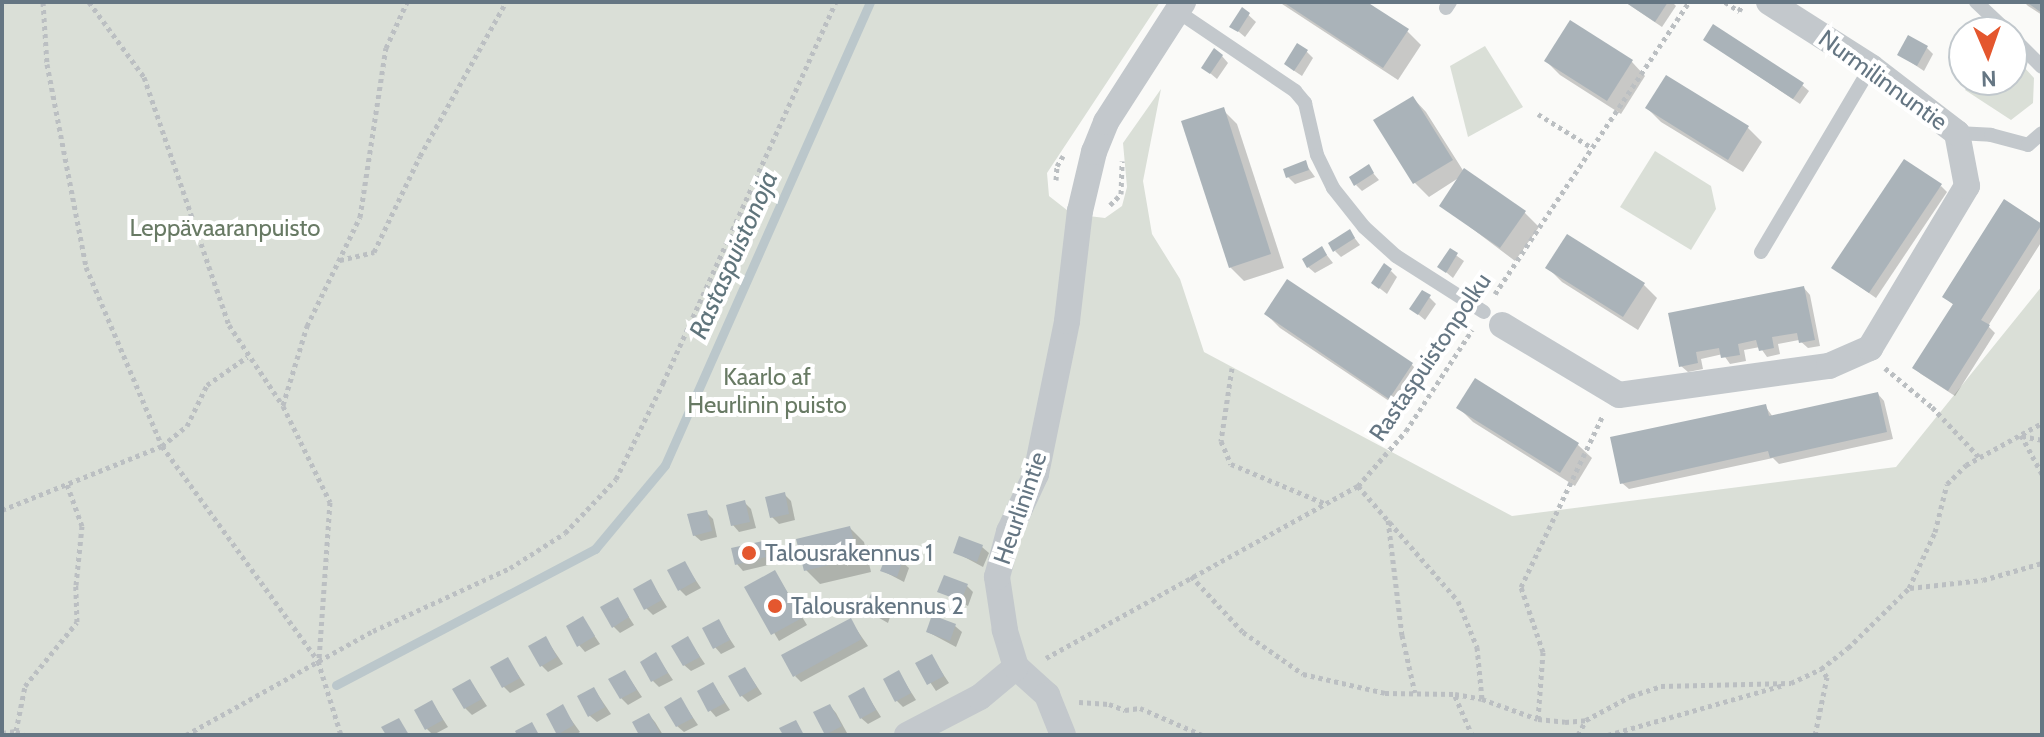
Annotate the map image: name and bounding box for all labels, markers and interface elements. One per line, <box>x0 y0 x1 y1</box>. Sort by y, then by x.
north arrow <box>1948 16 2028 96</box>
street label: Nurmilinnuntie <box>1813 24 1953 136</box>
text: N <box>1981 65 1997 92</box>
water label: Rastaspuistonoja <box>683 166 785 344</box>
park label: Leppävaaranpuisto <box>129 214 321 242</box>
street label: Rastaspuistonpolku <box>1363 267 1497 447</box>
park label: Kaarlo af Heurlinin puisto <box>687 363 847 419</box>
street label: Heurlinintie <box>987 448 1053 568</box>
place label: Talousrakennus 1 <box>765 539 933 567</box>
marker: Talousrakennus 1 <box>740 544 758 562</box>
place label: Talousrakennus 2 <box>791 592 964 620</box>
marker: Talousrakennus 2 <box>766 597 784 615</box>

